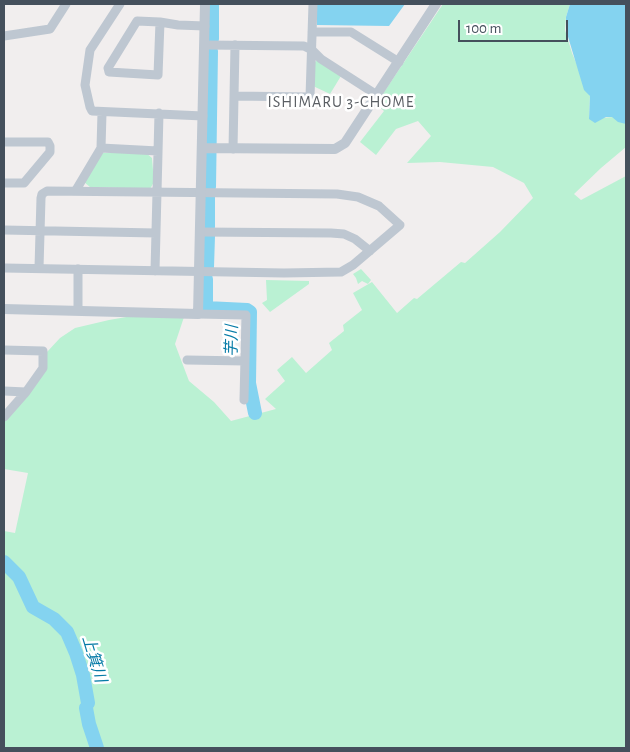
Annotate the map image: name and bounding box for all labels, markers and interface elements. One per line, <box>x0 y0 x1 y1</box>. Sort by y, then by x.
scale bar <box>460 10 570 42</box>
text: 100 m <box>466 21 501 36</box>
district label: ISHIMARU 3-CHOME <box>265 92 417 112</box>
water label: 芋川 <box>222 325 242 357</box>
water label: 上箕川 <box>78 633 110 685</box>

